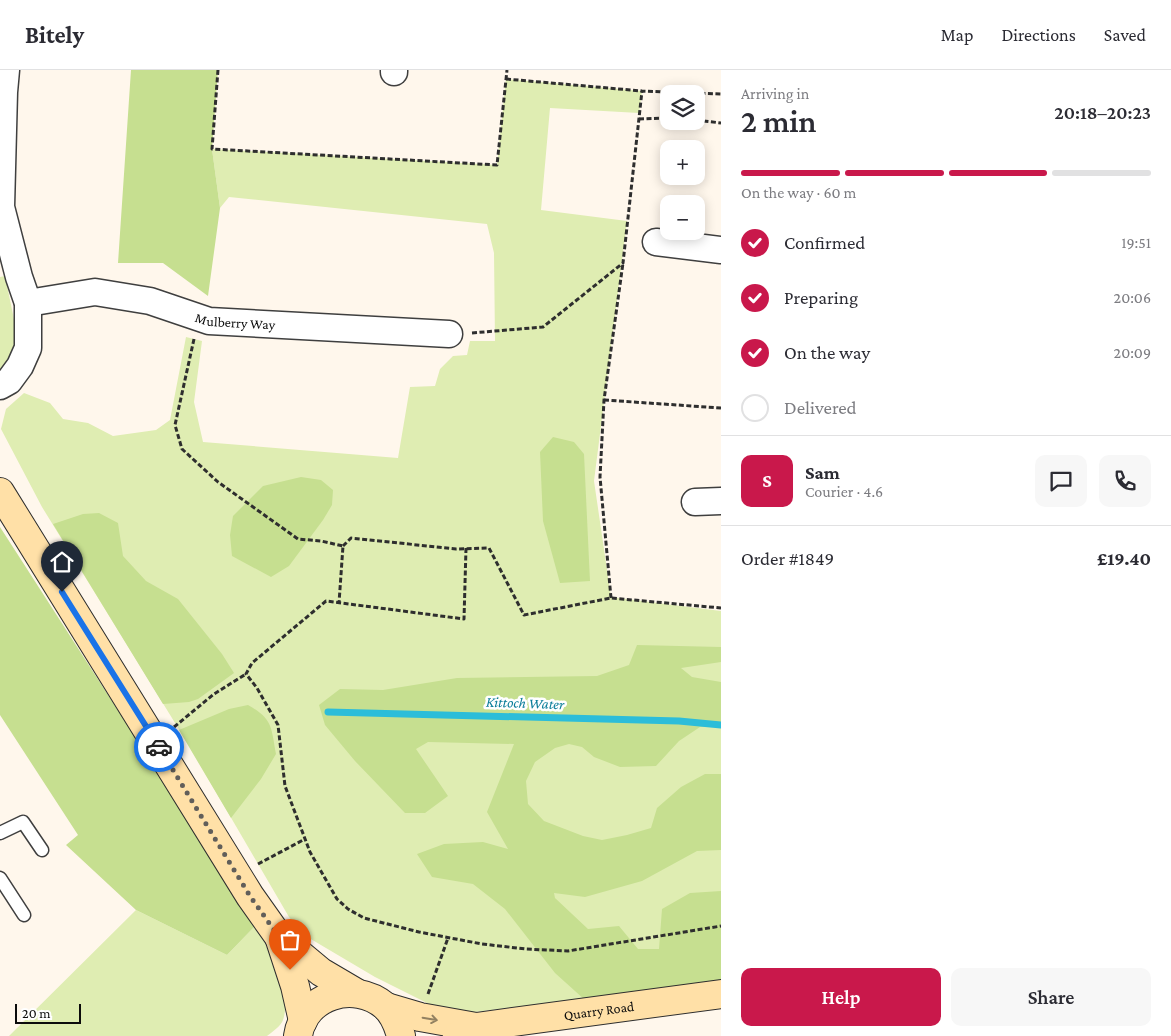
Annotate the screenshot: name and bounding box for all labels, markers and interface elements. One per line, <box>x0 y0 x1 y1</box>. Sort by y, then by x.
text: Bitely <box>25 21 84 48</box>
text: Map <box>941 25 973 45</box>
text: Directions <box>1001 25 1076 45</box>
text: Saved <box>1104 25 1146 45</box>
map controls <box>660 85 705 240</box>
button: layers <box>660 85 705 130</box>
text: Arriving in <box>741 85 809 102</box>
text: 20:18–20:23 <box>1054 102 1151 123</box>
text: 2 min <box>741 103 816 139</box>
button: + <box>660 140 705 185</box>
text: On the way · 60 m <box>741 184 856 201</box>
button: − <box>660 195 705 240</box>
icon: check <box>741 229 769 257</box>
text: Confirmed <box>784 232 865 253</box>
text: 19:51 <box>1121 234 1151 251</box>
icon: check <box>741 284 769 312</box>
text: Preparing <box>784 287 858 308</box>
text: 20:06 <box>1114 289 1151 306</box>
street label: Mulberry Way <box>193 309 276 333</box>
icon: check <box>741 339 769 367</box>
text: On the way <box>784 342 870 363</box>
text: 20:09 <box>1114 344 1151 361</box>
text: Delivered <box>784 397 857 418</box>
button: chat <box>1035 455 1087 507</box>
button: phone <box>1099 455 1151 507</box>
text: Sam <box>805 462 840 483</box>
text: S <box>762 470 772 491</box>
text: Courier · 4.6 <box>805 483 883 500</box>
pin <box>41 541 83 592</box>
icon: home <box>48 548 76 576</box>
text: Order #1849 <box>741 548 834 569</box>
text: £19.40 <box>1097 548 1151 569</box>
water label: Kittoch Water <box>486 694 565 712</box>
courier <box>134 722 184 772</box>
icon: car <box>145 733 173 761</box>
pin <box>269 919 311 970</box>
icon: bag <box>276 926 304 954</box>
button: Help <box>741 968 941 1026</box>
button: Share <box>951 968 1151 1026</box>
street label: Quarry Road <box>563 998 636 1023</box>
scale bar <box>15 1001 81 1024</box>
text: 20 m <box>22 1005 50 1021</box>
one-way arrow <box>422 1015 438 1025</box>

